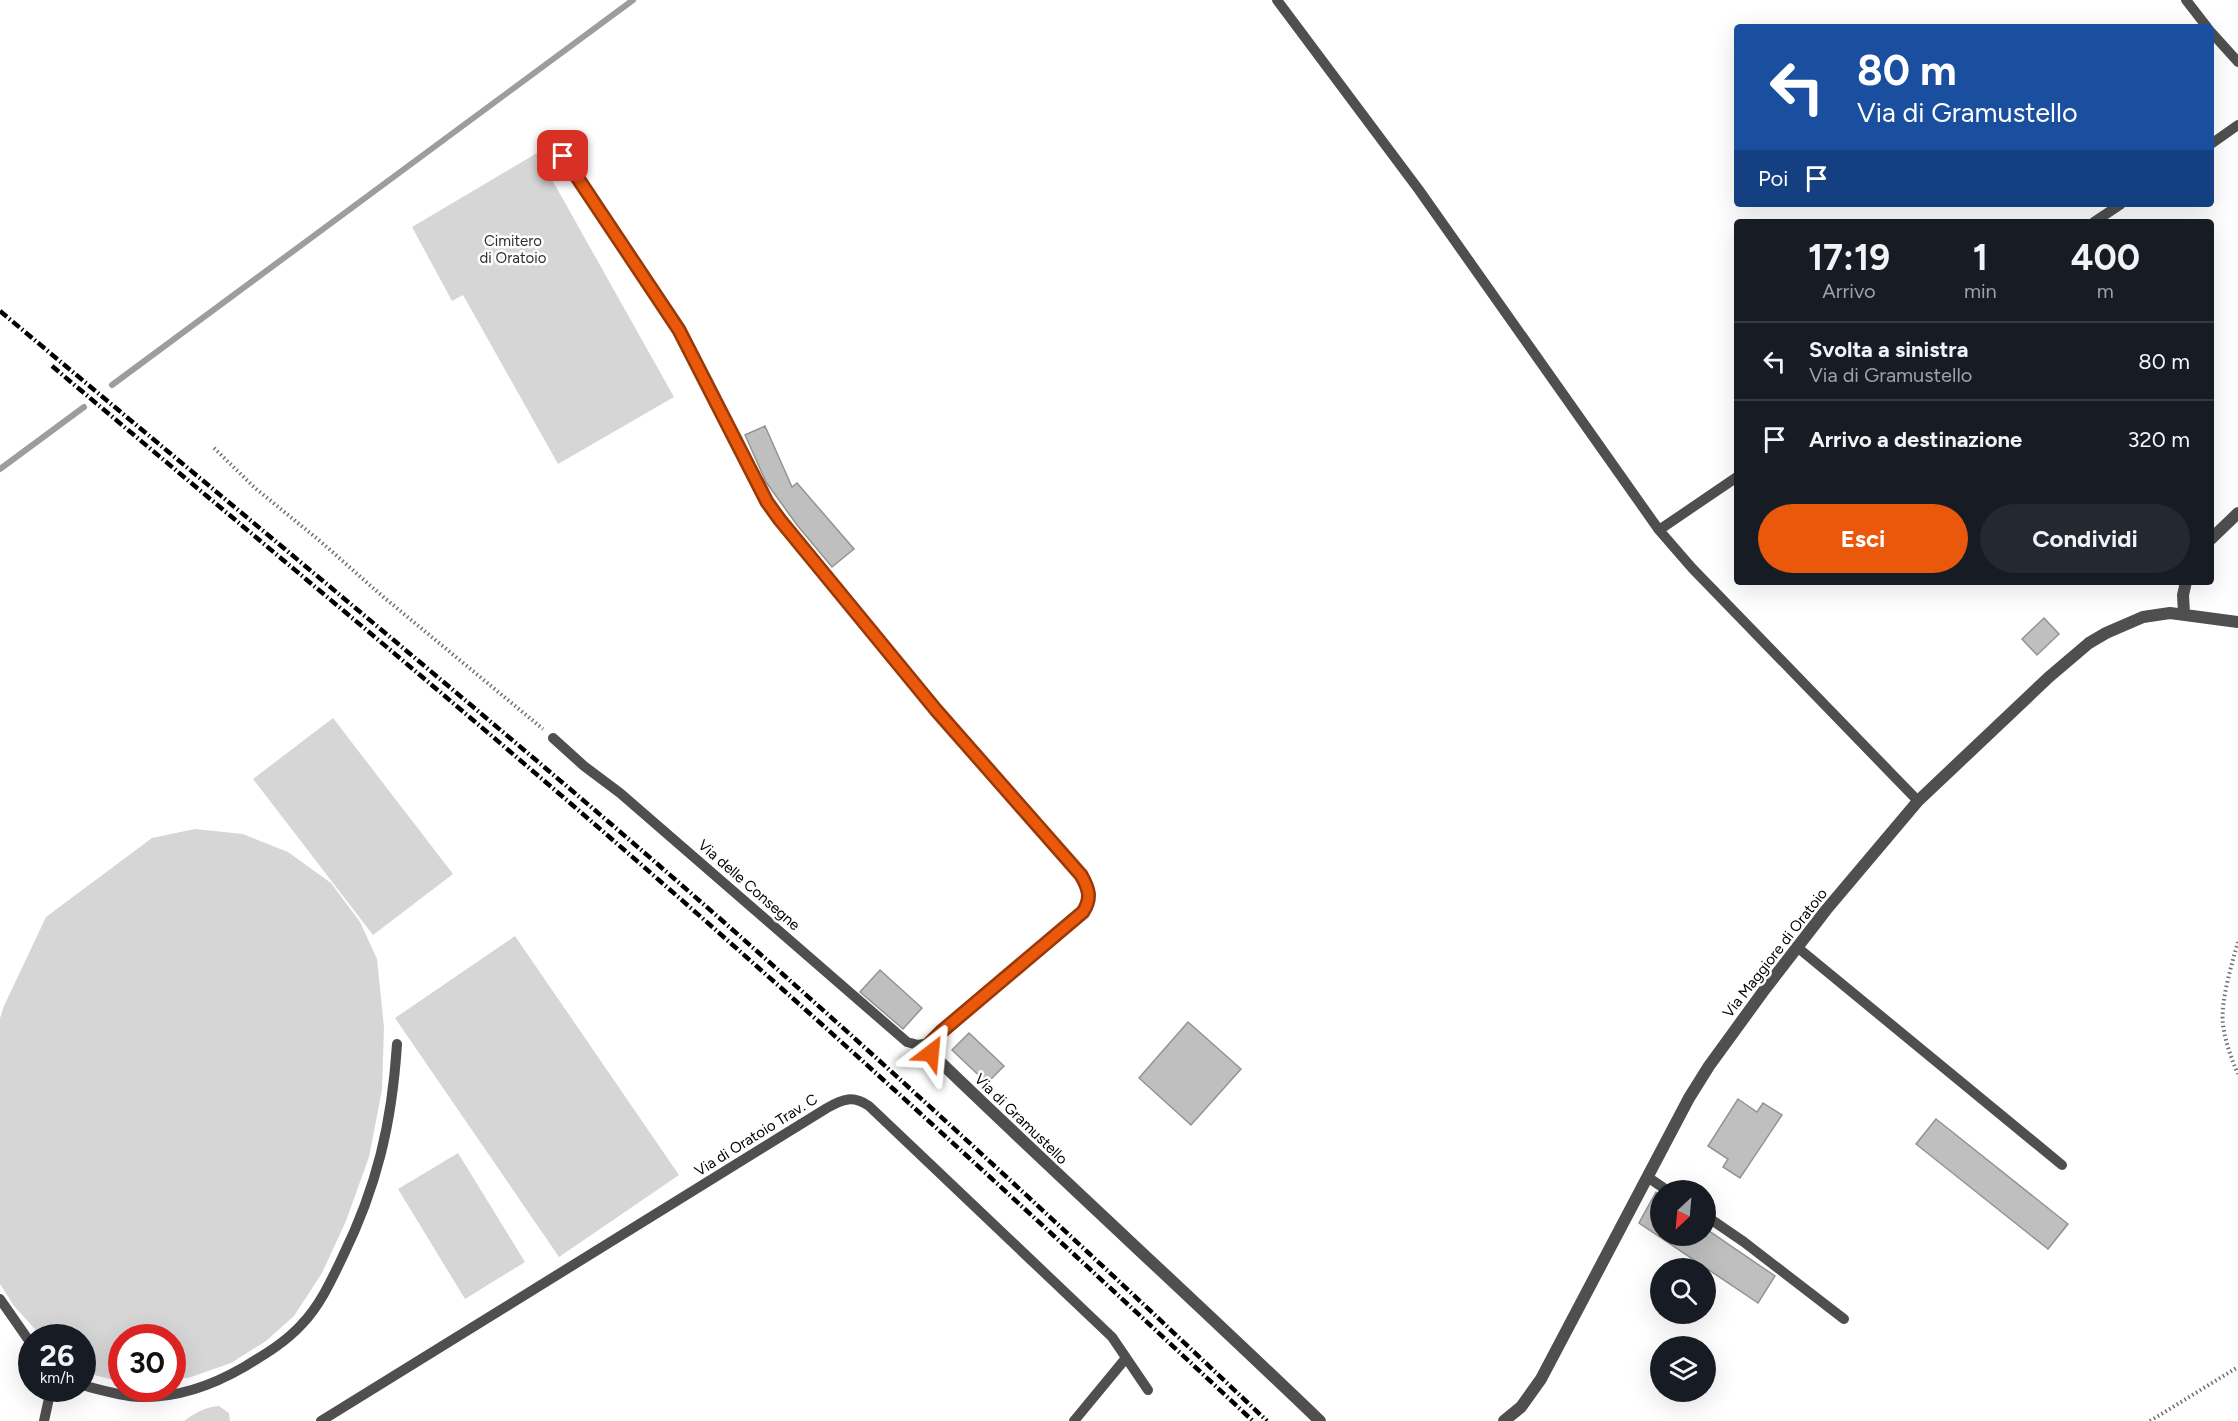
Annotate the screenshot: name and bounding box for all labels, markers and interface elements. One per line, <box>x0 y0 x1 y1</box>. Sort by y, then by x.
text: 80 m <box>1857 45 1957 96</box>
icon: left <box>1758 48 1836 126</box>
text: Via di Gramustello <box>1857 96 2078 129</box>
pin <box>537 130 588 181</box>
icon: arrive <box>546 139 579 172</box>
icon: arrive <box>1800 162 1833 195</box>
text: Poi <box>1758 165 1788 192</box>
park label: Cimitero di Oratoio <box>480 232 547 267</box>
text: 17:19 <box>1808 236 1890 279</box>
text: 1 <box>1973 236 1988 279</box>
text: 400 <box>2071 236 2140 279</box>
text: Arrivo <box>1822 279 1876 303</box>
text: min <box>1964 279 1997 303</box>
text: m <box>2097 279 2114 303</box>
text: Svolta a sinistra <box>1809 336 1968 363</box>
icon: left <box>1758 345 1791 378</box>
text: 80 m <box>2138 348 2190 375</box>
text: Via di Gramustello <box>1809 363 1972 387</box>
icon: arrive <box>1758 423 1791 456</box>
text: Arrivo a destinazione <box>1809 426 2022 453</box>
text: 320 m <box>2127 426 2190 453</box>
button: Esci <box>1758 504 1968 573</box>
button: Condividi <box>1980 504 2190 573</box>
street label: Via delle Consegne <box>694 836 804 934</box>
street label: Via Maggiore di Oratoio <box>1719 885 1831 1021</box>
position arrow <box>899 1021 963 1085</box>
street label: Via di Gramustello <box>971 1070 1072 1168</box>
street label: Via di Oratoio Trav. C <box>691 1090 821 1180</box>
north arrow <box>1650 1180 1716 1246</box>
map controls <box>1650 1180 1716 1402</box>
button: search <box>1650 1258 1716 1324</box>
speed limit sign: 30 <box>108 1324 186 1402</box>
button: layers <box>1650 1336 1716 1402</box>
text: 26 <box>40 1337 74 1374</box>
text: km/h <box>40 1369 74 1387</box>

